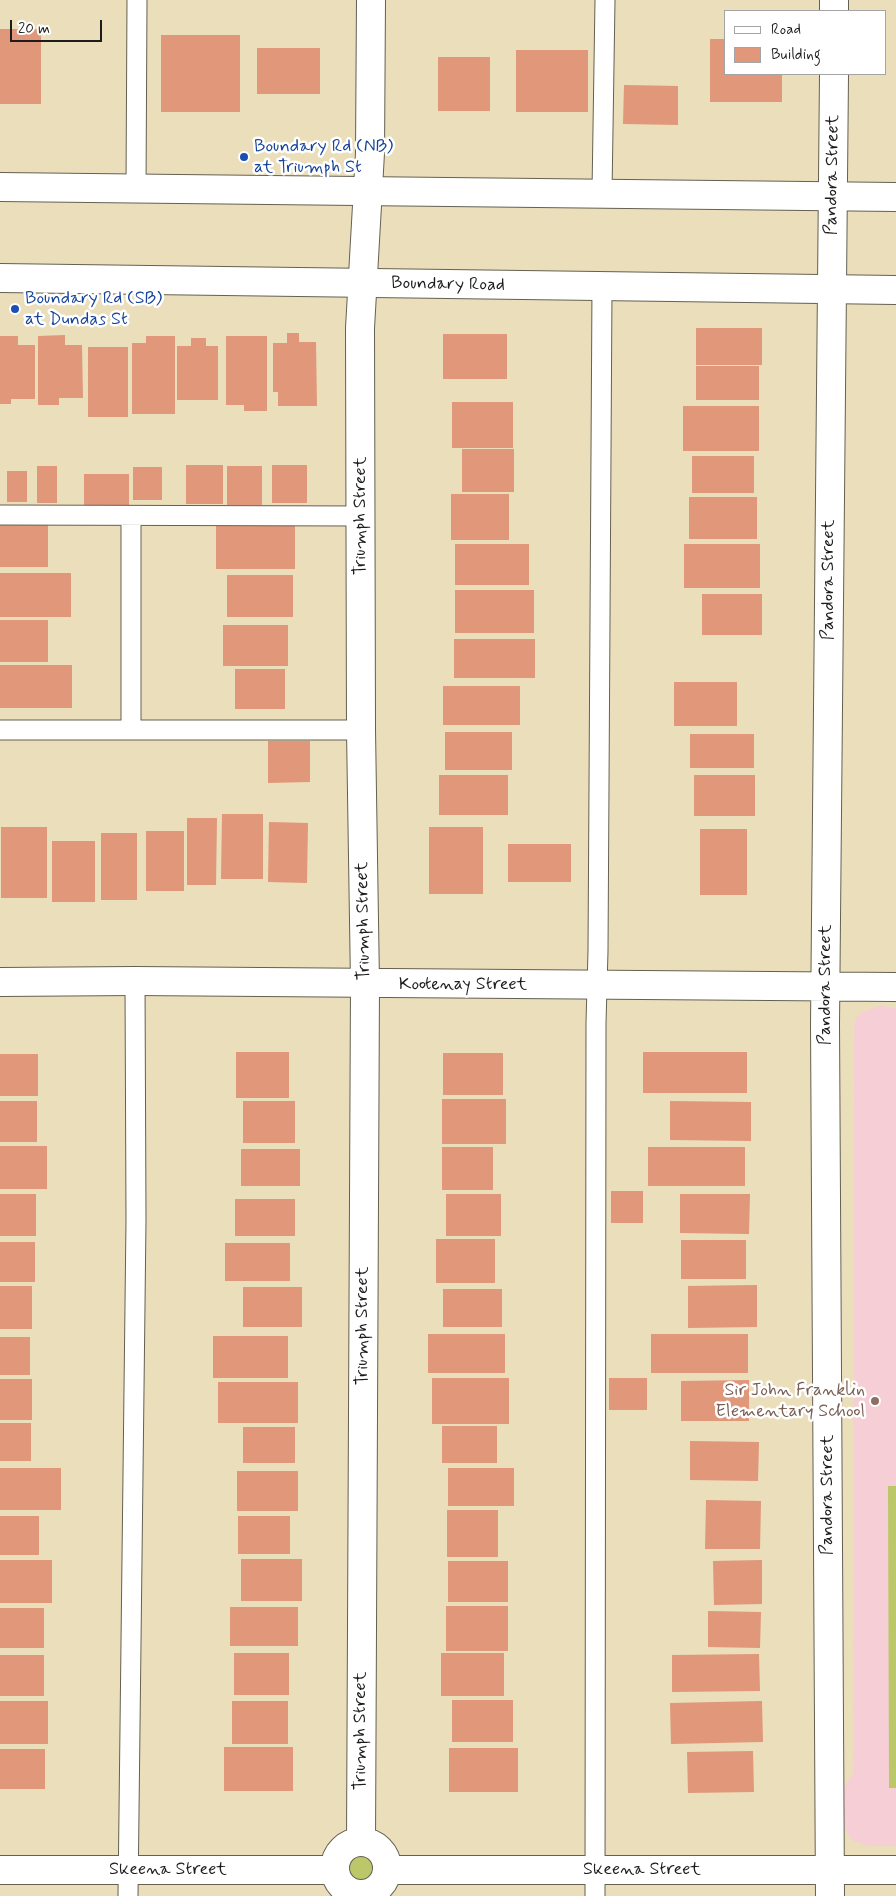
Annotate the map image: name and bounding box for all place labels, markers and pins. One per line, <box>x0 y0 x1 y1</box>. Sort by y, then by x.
place label: Boundary Rd (NB) at Triumph St <box>254 136 393 178</box>
marker: Boundary Rd (NB) at Triumph St <box>238 151 250 163</box>
place label: Boundary Rd (SB) at Dundas St <box>25 288 162 330</box>
marker: Boundary Rd (SB) at Dundas St <box>9 303 21 315</box>
place label: Sir John Franklin Elementary School <box>715 1380 865 1422</box>
marker: Sir John Franklin Elementary School <box>869 1395 881 1407</box>

